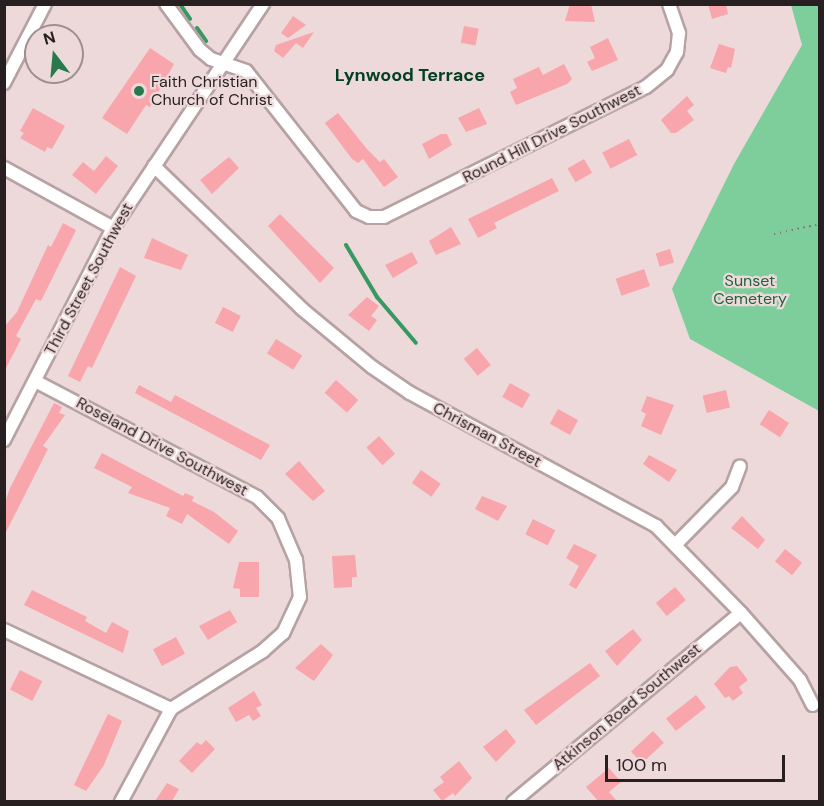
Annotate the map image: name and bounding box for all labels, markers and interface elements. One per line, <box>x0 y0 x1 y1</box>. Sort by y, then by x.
north arrow <box>24 24 84 84</box>
text: N <box>41 26 58 50</box>
district label: Lynwood Terrace <box>335 64 485 86</box>
place label: Faith Christian Church of Christ <box>151 72 273 110</box>
street label: Round Hill Drive Southwest <box>460 81 644 187</box>
marker: Faith Christian Church of Christ <box>132 84 146 98</box>
street label: Third Street Southwest <box>41 199 137 359</box>
park label: Sunset Cemetery <box>713 271 787 309</box>
street label: Roseland Drive Southwest <box>73 393 251 501</box>
street label: Chrisman Street <box>429 398 545 472</box>
street label: Atkinson Road Southwest <box>549 639 705 775</box>
scale bar <box>608 743 788 781</box>
text: 100 m <box>616 753 667 777</box>

